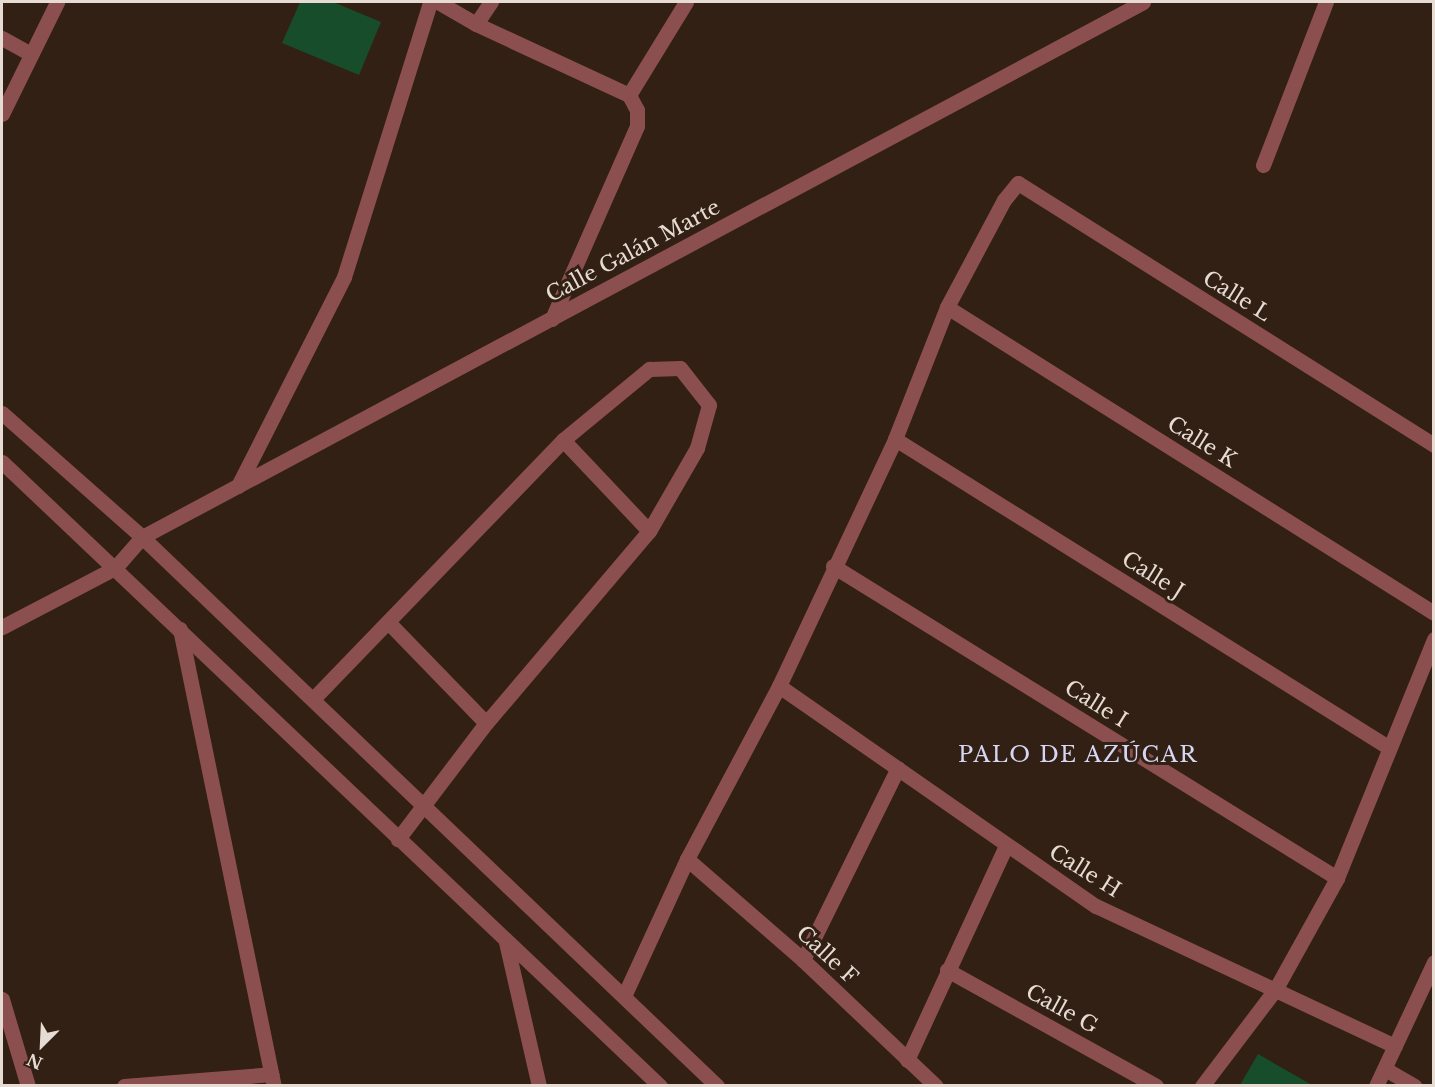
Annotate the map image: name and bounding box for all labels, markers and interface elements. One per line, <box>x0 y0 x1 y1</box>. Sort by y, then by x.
street label: Calle Galán Marte <box>542 194 724 308</box>
street label: Calle L <box>1198 265 1276 327</box>
street label: Calle K <box>1163 411 1241 473</box>
street label: Calle J <box>1117 546 1189 604</box>
street label: Calle I <box>1060 675 1132 733</box>
district label: PALO DE AZÚCAR <box>958 742 1198 768</box>
street label: Calle H <box>1045 839 1125 903</box>
street label: Calle F <box>791 920 863 990</box>
street label: Calle G <box>1022 979 1102 1039</box>
north arrow <box>12 1015 72 1075</box>
text: N <box>24 1049 46 1074</box>

